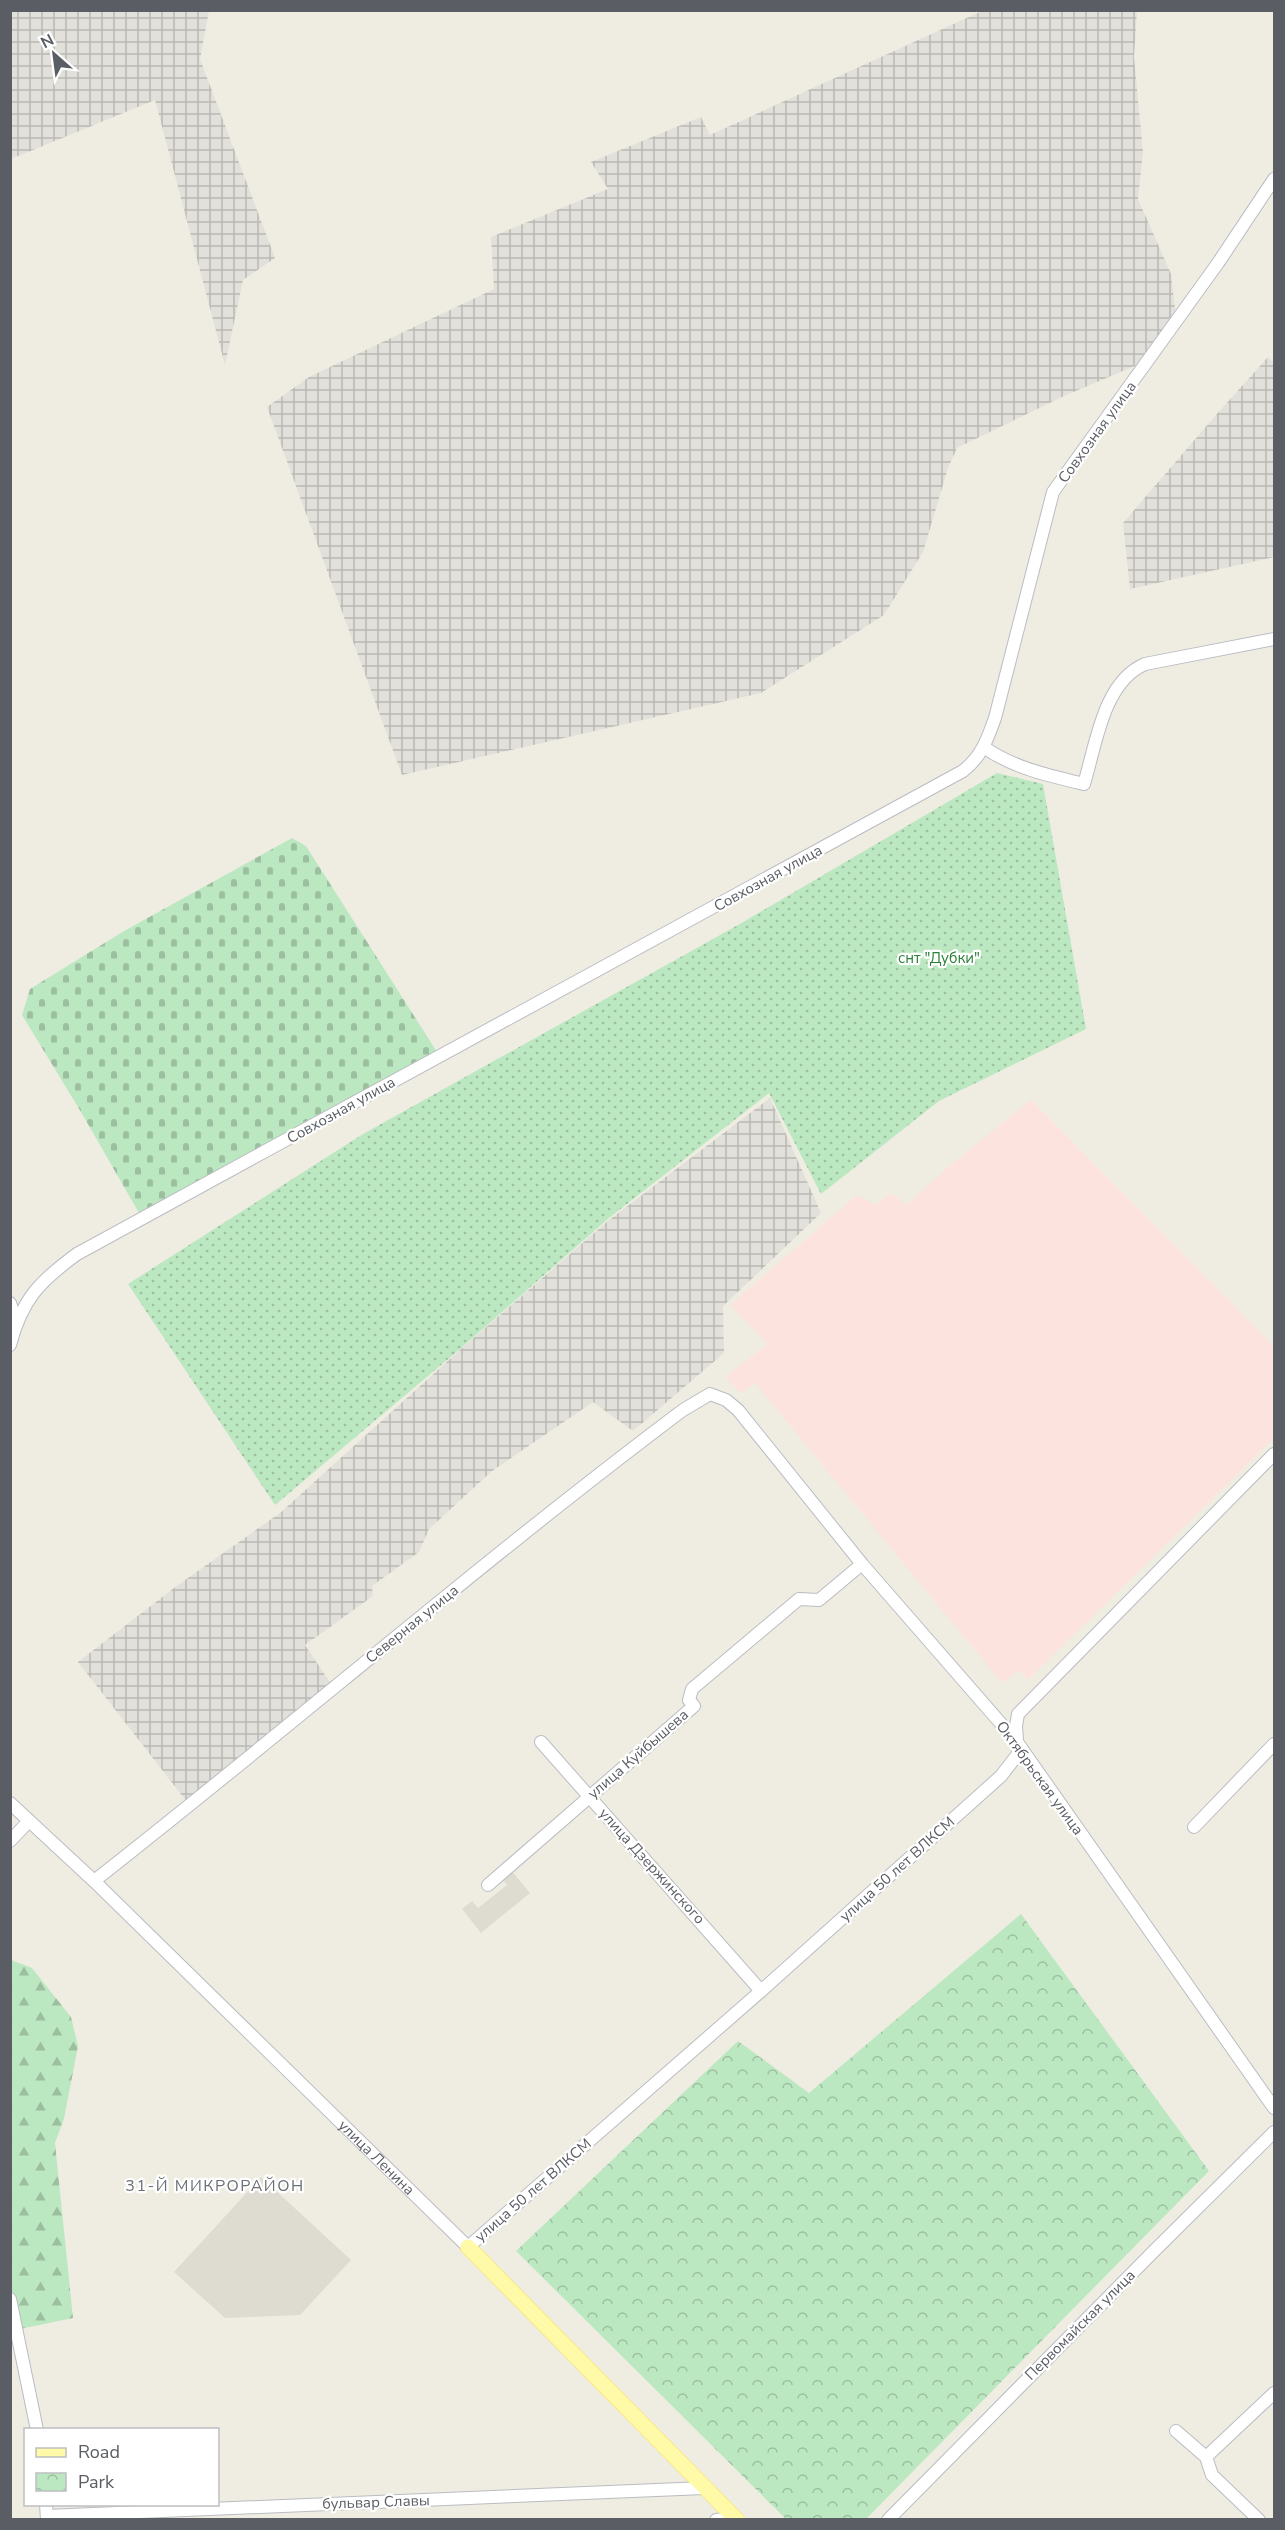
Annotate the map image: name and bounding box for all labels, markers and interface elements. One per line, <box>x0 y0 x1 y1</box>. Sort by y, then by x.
north arrow <box>24 24 84 84</box>
text: N <box>37 29 58 54</box>
street label: Совхозная улица <box>1053 377 1141 487</box>
street label: Совхозная улица <box>710 840 826 916</box>
park label: снт "Дубки" <box>898 948 980 968</box>
street label: Совхозная улица <box>283 1072 399 1148</box>
street label: Северная улица <box>361 1580 463 1668</box>
street label: улица Куйбышева <box>583 1705 693 1803</box>
street label: Октябрьская улица <box>992 1717 1088 1839</box>
street label: улица Дзержинского <box>594 1804 710 1928</box>
street label: улица 50 лет ВЛКСМ <box>835 1812 959 1926</box>
street label: улица Ленина <box>334 2116 419 2199</box>
street label: улица 50 лет ВЛКСМ <box>470 2134 596 2246</box>
district label: 31-Й МИКРОРАЙОН <box>125 2175 305 2197</box>
street label: Первомайская улица <box>1020 2265 1140 2385</box>
legend <box>24 2428 219 2506</box>
text: Road <box>78 2440 120 2464</box>
text: Park <box>78 2470 115 2494</box>
street label: бульвар Славы <box>322 2490 430 2514</box>

